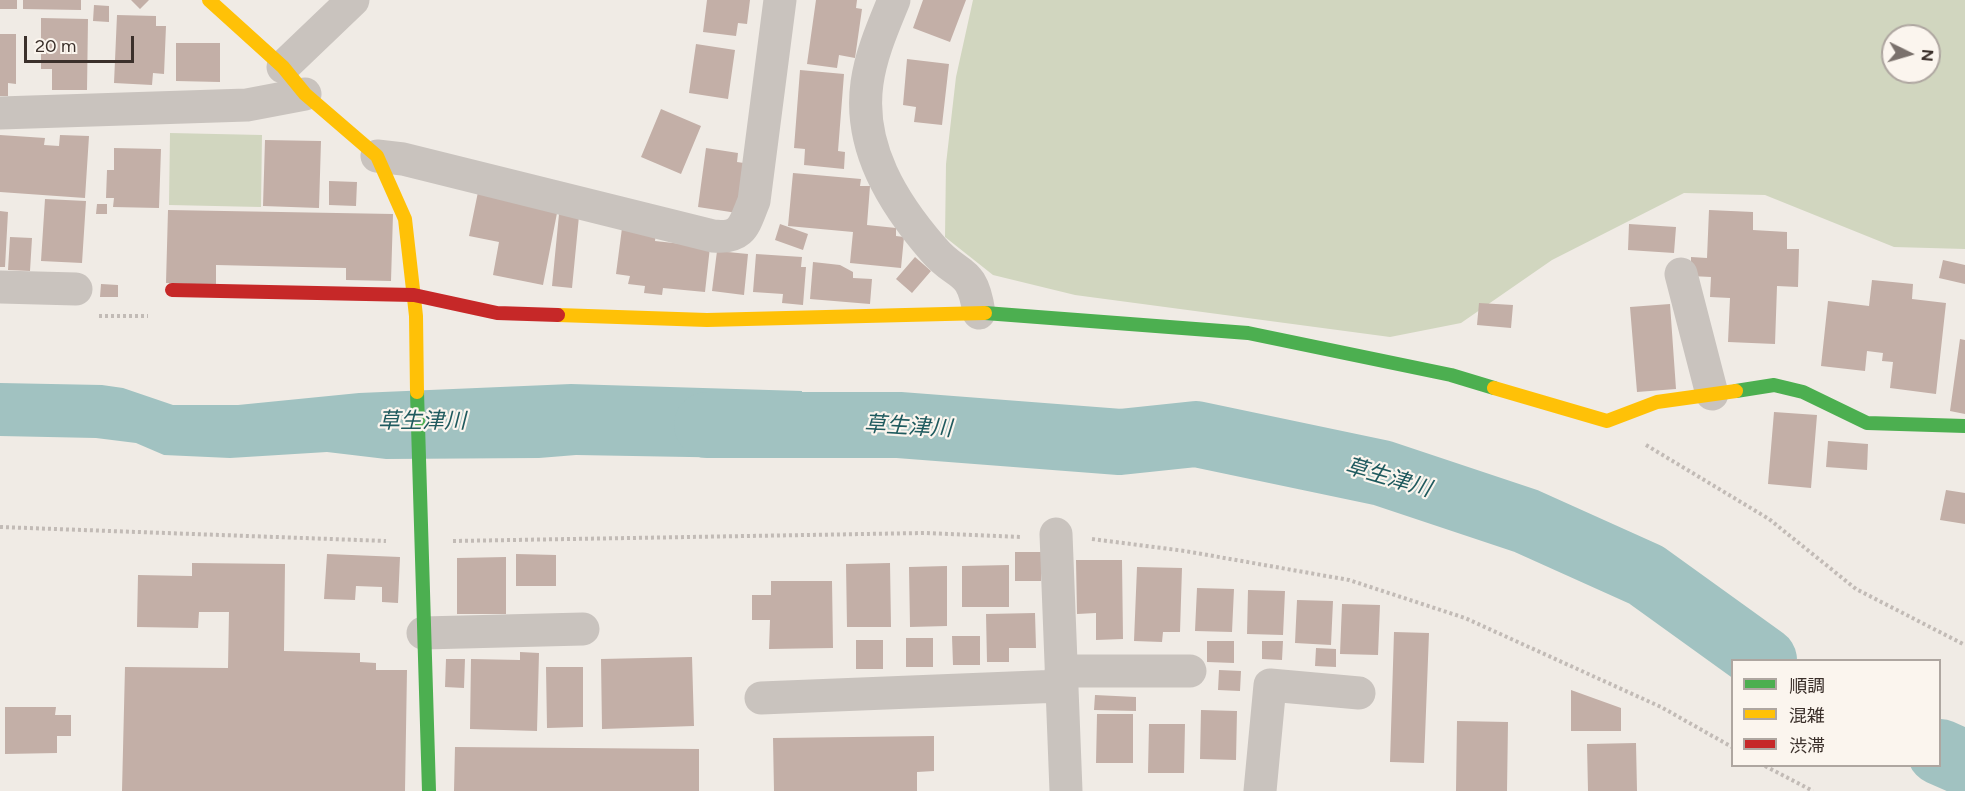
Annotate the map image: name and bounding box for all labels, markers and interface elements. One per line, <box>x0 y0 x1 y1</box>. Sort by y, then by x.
scale bar <box>27 24 136 62</box>
north arrow <box>1881 24 1941 84</box>
text: 20 m <box>35 35 76 57</box>
text: N <box>1917 48 1937 62</box>
water label: 草生津川 <box>378 409 466 435</box>
water label: 草生津川 <box>863 412 953 442</box>
water label: 草生津川 <box>1342 453 1434 503</box>
legend <box>1731 659 1941 767</box>
text: 順調 <box>1789 675 1825 697</box>
text: 混雑 <box>1789 705 1825 727</box>
text: 渋滞 <box>1789 735 1825 757</box>

